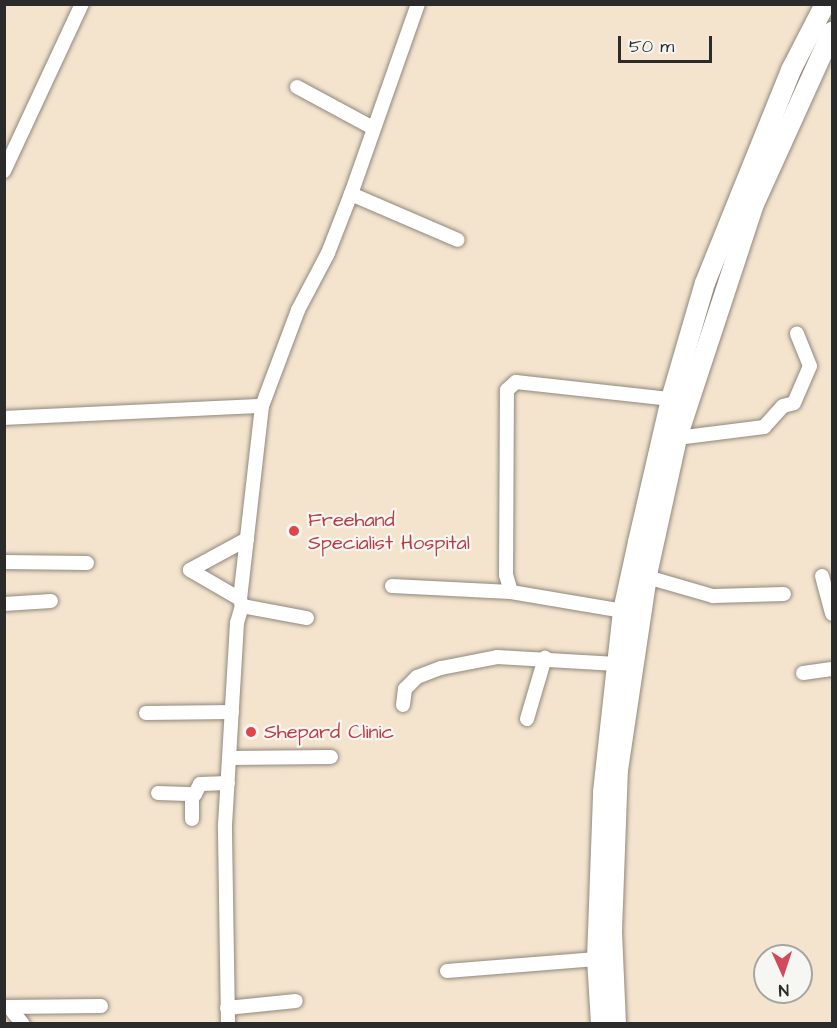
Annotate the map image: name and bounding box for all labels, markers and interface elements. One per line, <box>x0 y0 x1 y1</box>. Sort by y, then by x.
scale bar <box>621 24 716 62</box>
text: 50 m <box>629 34 674 59</box>
place label: Freehand Specialist Hospital <box>308 508 470 555</box>
marker: Freehand Specialist Hospital <box>285 522 303 540</box>
place label: Shepard Clinic <box>264 720 394 744</box>
marker: Shepard Clinic <box>242 723 260 741</box>
north arrow <box>753 944 813 1004</box>
text: N <box>778 979 789 1001</box>

